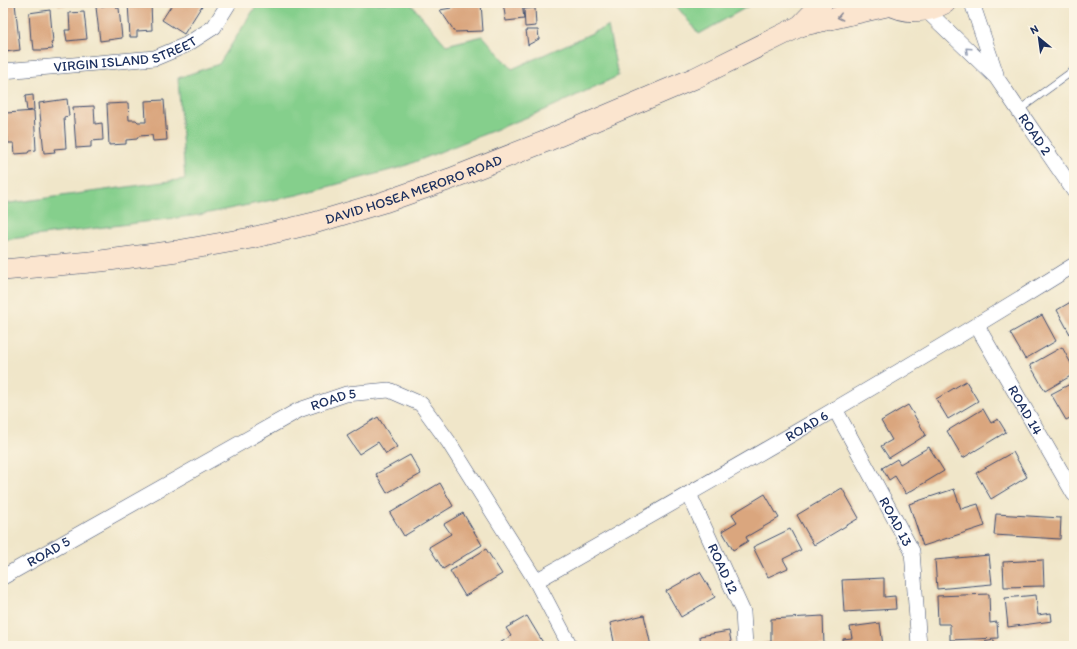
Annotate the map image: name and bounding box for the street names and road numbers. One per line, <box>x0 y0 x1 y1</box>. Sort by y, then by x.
street label: VIRGIN ISLAND STREET <box>53 32 200 75</box>
street label: ROAD 2 <box>1015 110 1056 159</box>
street label: DAVID HOSEA MERORO ROAD <box>323 151 504 228</box>
street label: ROAD 14 <box>1005 382 1047 438</box>
street label: ROAD 5 <box>308 385 357 414</box>
street label: ROAD 6 <box>782 407 831 445</box>
street label: ROAD 13 <box>876 494 916 550</box>
street label: ROAD 5 <box>24 533 73 570</box>
street label: ROAD 12 <box>704 541 742 597</box>

